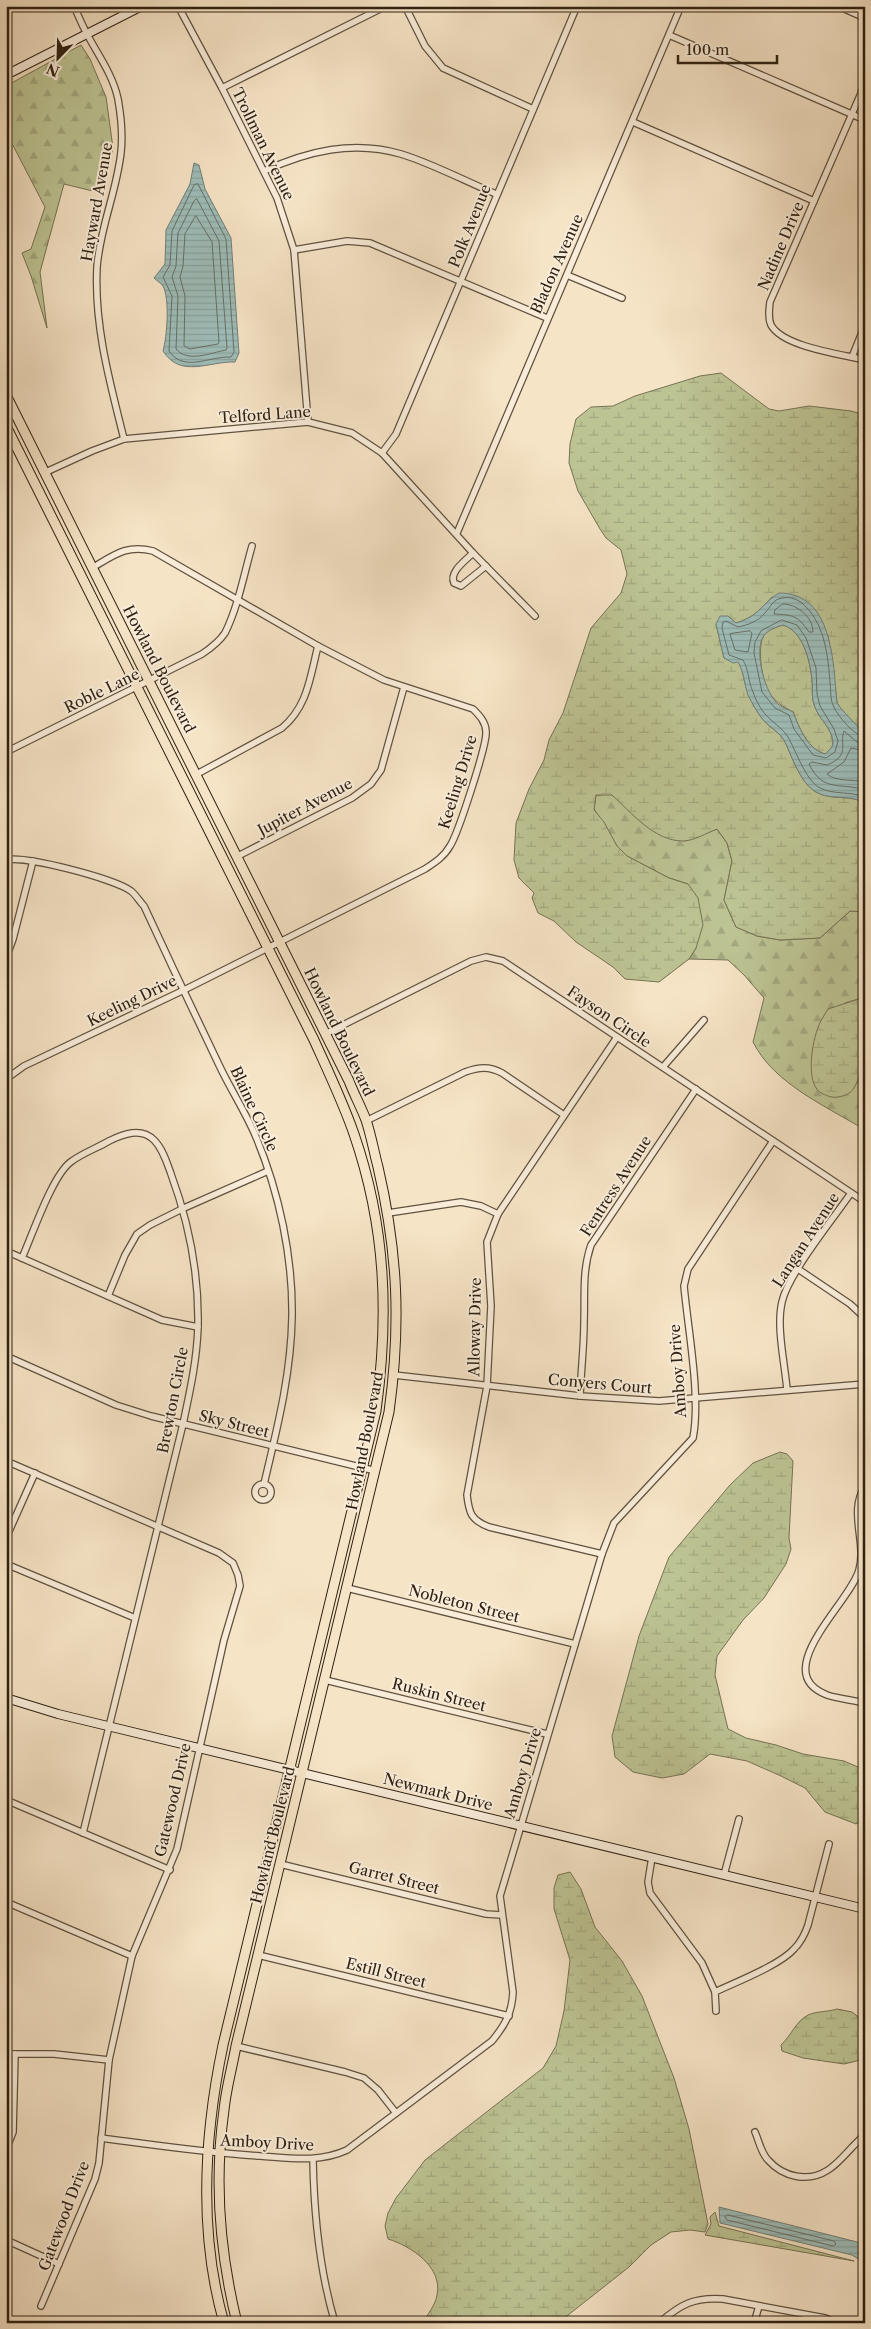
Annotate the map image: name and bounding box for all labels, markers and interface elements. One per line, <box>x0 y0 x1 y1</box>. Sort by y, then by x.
north arrow <box>32 32 82 82</box>
scale bar <box>678 32 777 64</box>
text: 100 m <box>686 40 729 59</box>
text: N <box>44 59 62 81</box>
street label: Trollman Avenue <box>228 85 299 203</box>
street label: Hayward Avenue <box>77 141 116 263</box>
street label: Polk Avenue <box>444 181 495 270</box>
street label: Nadine Drive <box>753 199 808 293</box>
street label: Bladon Avenue <box>526 211 587 317</box>
street label: Telford Lane <box>219 402 311 427</box>
street label: Howland Boulevard <box>119 602 200 736</box>
street label: Roble Lane <box>61 664 143 717</box>
street label: Keeling Drive <box>434 733 481 831</box>
street label: Jupiter Avenue <box>252 774 355 840</box>
street label: Howland Boulevard <box>300 964 379 1099</box>
street label: Keeling Drive <box>84 971 180 1030</box>
street label: Fayson Circle <box>564 982 655 1052</box>
street label: Blaine Circle <box>226 1063 283 1155</box>
street label: Fentress Avenue <box>576 1132 655 1240</box>
street label: Langan Avenue <box>768 1189 843 1291</box>
street label: Alloway Drive <box>464 1277 485 1378</box>
street label: Amboy Drive <box>665 1324 690 1419</box>
street label: Brewton Circle <box>153 1345 192 1455</box>
street label: Conyers Court <box>547 1369 654 1398</box>
street label: Howland Boulevard <box>342 1370 387 1512</box>
street label: Sky Street <box>197 1406 272 1442</box>
street label: Nobleton Street <box>407 1581 522 1627</box>
street label: Ruskin Street <box>390 1674 489 1715</box>
street label: Amboy Drive <box>499 1725 545 1821</box>
street label: Gatewood Drive <box>150 1741 195 1859</box>
street label: Howland Boulevard <box>246 1764 299 1906</box>
street label: Newmark Drive <box>381 1769 495 1814</box>
street label: Garret Street <box>347 1857 442 1898</box>
street label: Estill Street <box>344 1953 429 1992</box>
street label: Amboy Drive <box>219 2131 314 2154</box>
street label: Gatewood Drive <box>34 2158 93 2273</box>

